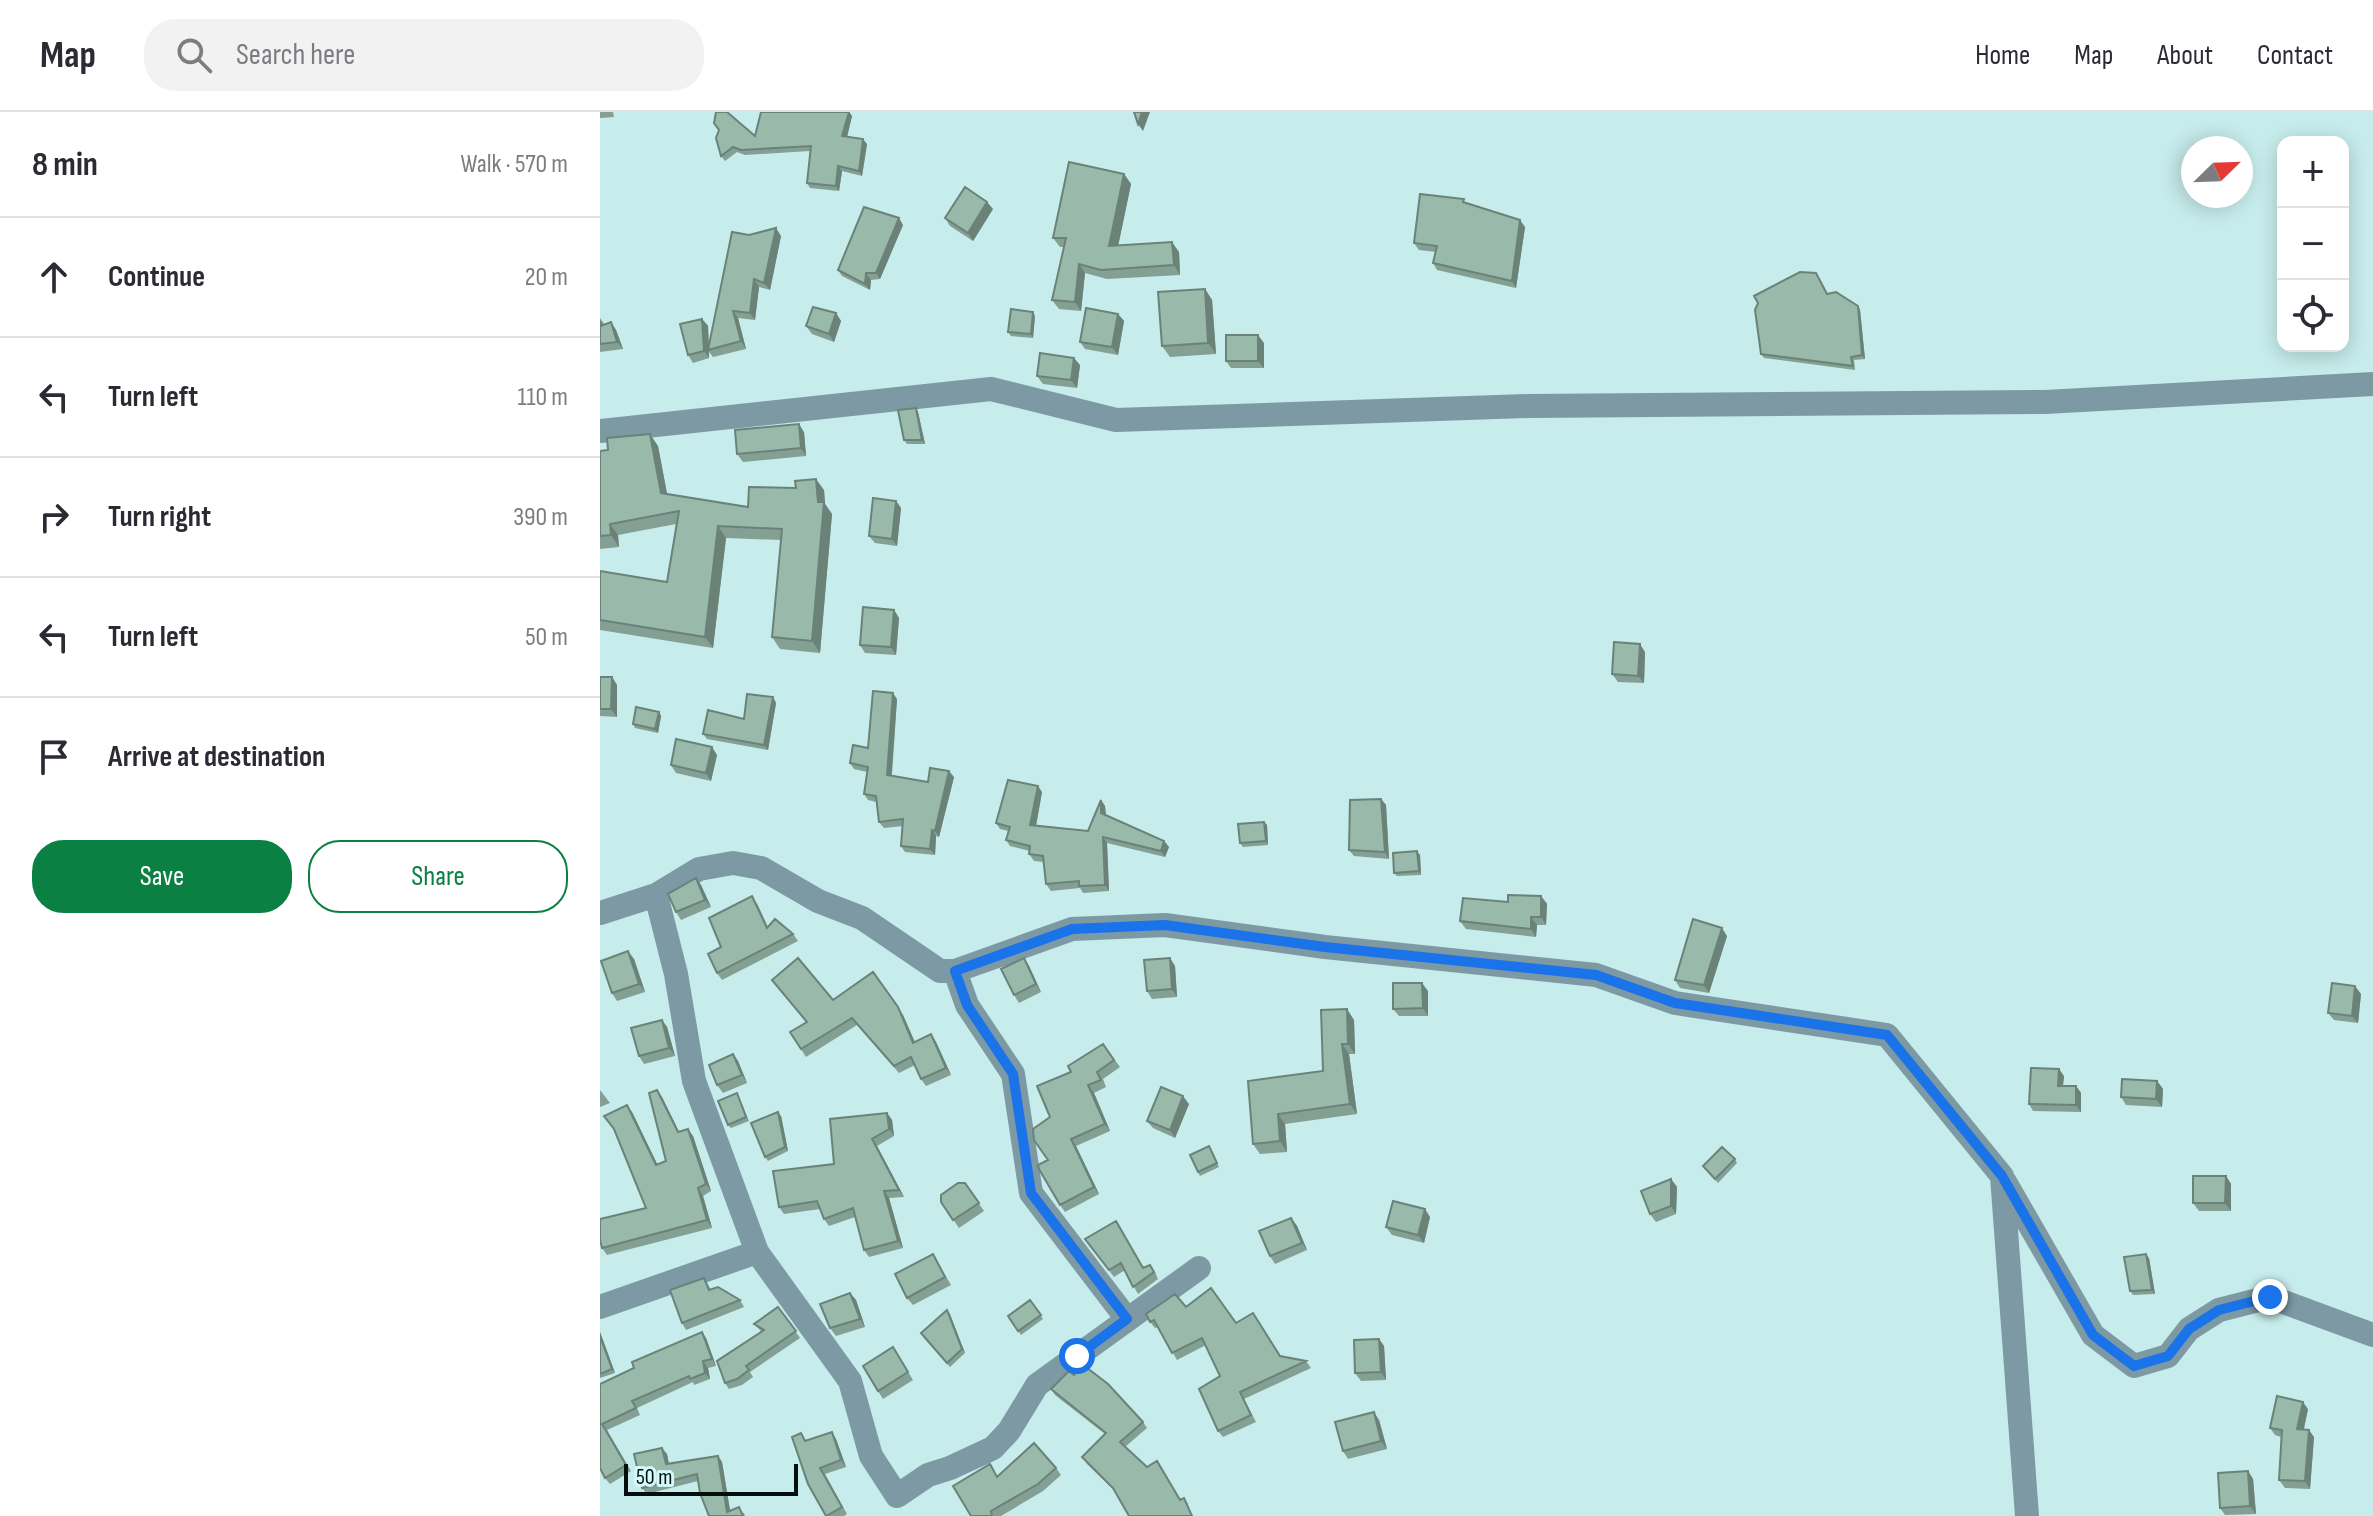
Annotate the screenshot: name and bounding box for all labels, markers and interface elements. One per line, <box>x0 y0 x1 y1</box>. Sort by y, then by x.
search box <box>144 19 704 91</box>
text: Map <box>40 33 96 78</box>
icon: search <box>172 33 216 77</box>
text: Search here <box>236 37 355 73</box>
text: Home <box>1975 39 2030 72</box>
text: Map <box>2074 39 2113 72</box>
text: About <box>2157 39 2213 72</box>
text: Contact <box>2257 39 2333 72</box>
north arrow <box>2181 136 2253 208</box>
map controls <box>2277 136 2349 352</box>
button: + <box>2277 136 2349 208</box>
text: 8 min <box>32 144 98 185</box>
text: Walk · 570 m <box>460 149 568 180</box>
button: − <box>2277 208 2349 280</box>
icon: ahead <box>32 255 76 299</box>
text: Continue <box>108 259 205 295</box>
text: 20 m <box>525 262 568 293</box>
button: locate <box>2277 280 2349 352</box>
icon: left <box>32 375 76 419</box>
text: Turn left <box>108 379 198 415</box>
text: 110 m <box>517 382 568 413</box>
icon: right <box>32 495 76 539</box>
text: Turn right <box>108 499 211 535</box>
text: 390 m <box>513 502 568 533</box>
icon: left <box>32 615 76 659</box>
text: Turn left <box>108 619 198 655</box>
text: 50 m <box>525 622 568 653</box>
icon: arrive <box>32 735 76 779</box>
text: Arrive at destination <box>108 739 325 775</box>
button: Save <box>32 840 292 913</box>
button: Share <box>308 840 568 913</box>
route end <box>2252 1279 2288 1315</box>
route start <box>1059 1338 1095 1374</box>
scale bar <box>624 1460 798 1496</box>
text: 50 m <box>636 1464 672 1491</box>

